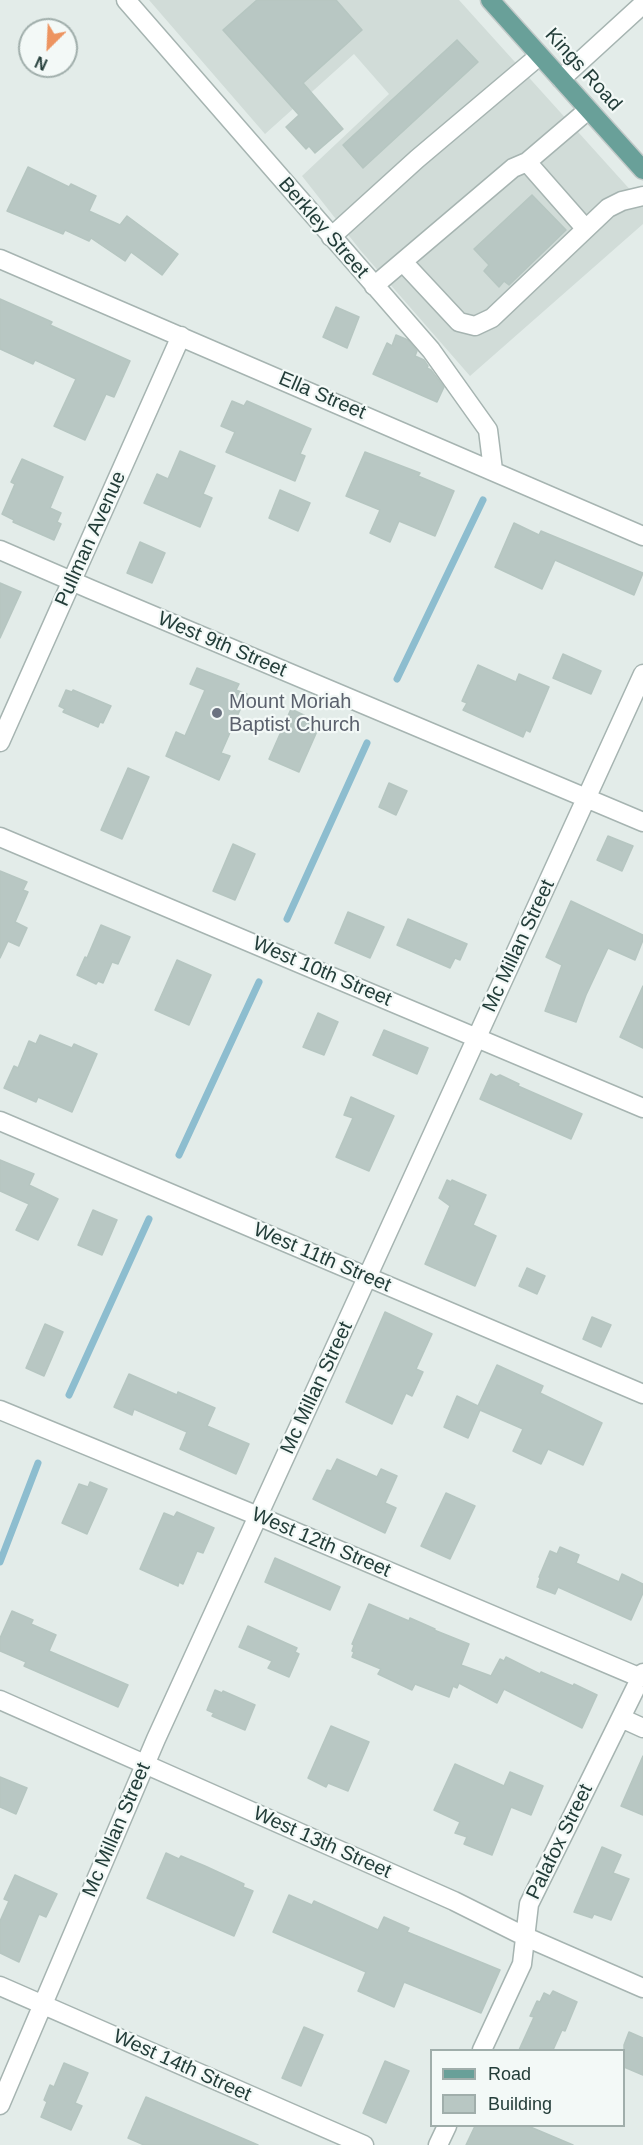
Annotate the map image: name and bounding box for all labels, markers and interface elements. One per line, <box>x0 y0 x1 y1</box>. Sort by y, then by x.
north arrow <box>18 18 78 78</box>
street label: Kings Road <box>539 24 627 116</box>
text: N <box>33 53 50 73</box>
street label: Berkley Street <box>273 173 373 283</box>
street label: Ella Street <box>275 367 369 425</box>
street label: Pullman Avenue <box>50 468 132 610</box>
street label: West 9th Street <box>154 607 290 683</box>
place label: Mount Moriah Baptist Church <box>229 690 360 737</box>
marker: Mount Moriah Baptist Church <box>210 706 224 720</box>
street label: Mc Millan Street <box>478 876 560 1016</box>
street label: West 10th Street <box>249 932 395 1012</box>
street label: West 11th Street <box>250 1218 394 1298</box>
street label: Mc Millan Street <box>276 1318 358 1458</box>
street label: West 12th Street <box>248 1503 394 1583</box>
street label: Mc Millan Street <box>78 1759 156 1901</box>
street label: Palafox Street <box>522 1780 598 1904</box>
street label: West 13th Street <box>249 1802 395 1884</box>
street label: West 14th Street <box>109 2025 255 2107</box>
legend <box>430 2049 625 2127</box>
text: Road <box>488 2064 531 2084</box>
text: Building <box>488 2094 552 2114</box>

